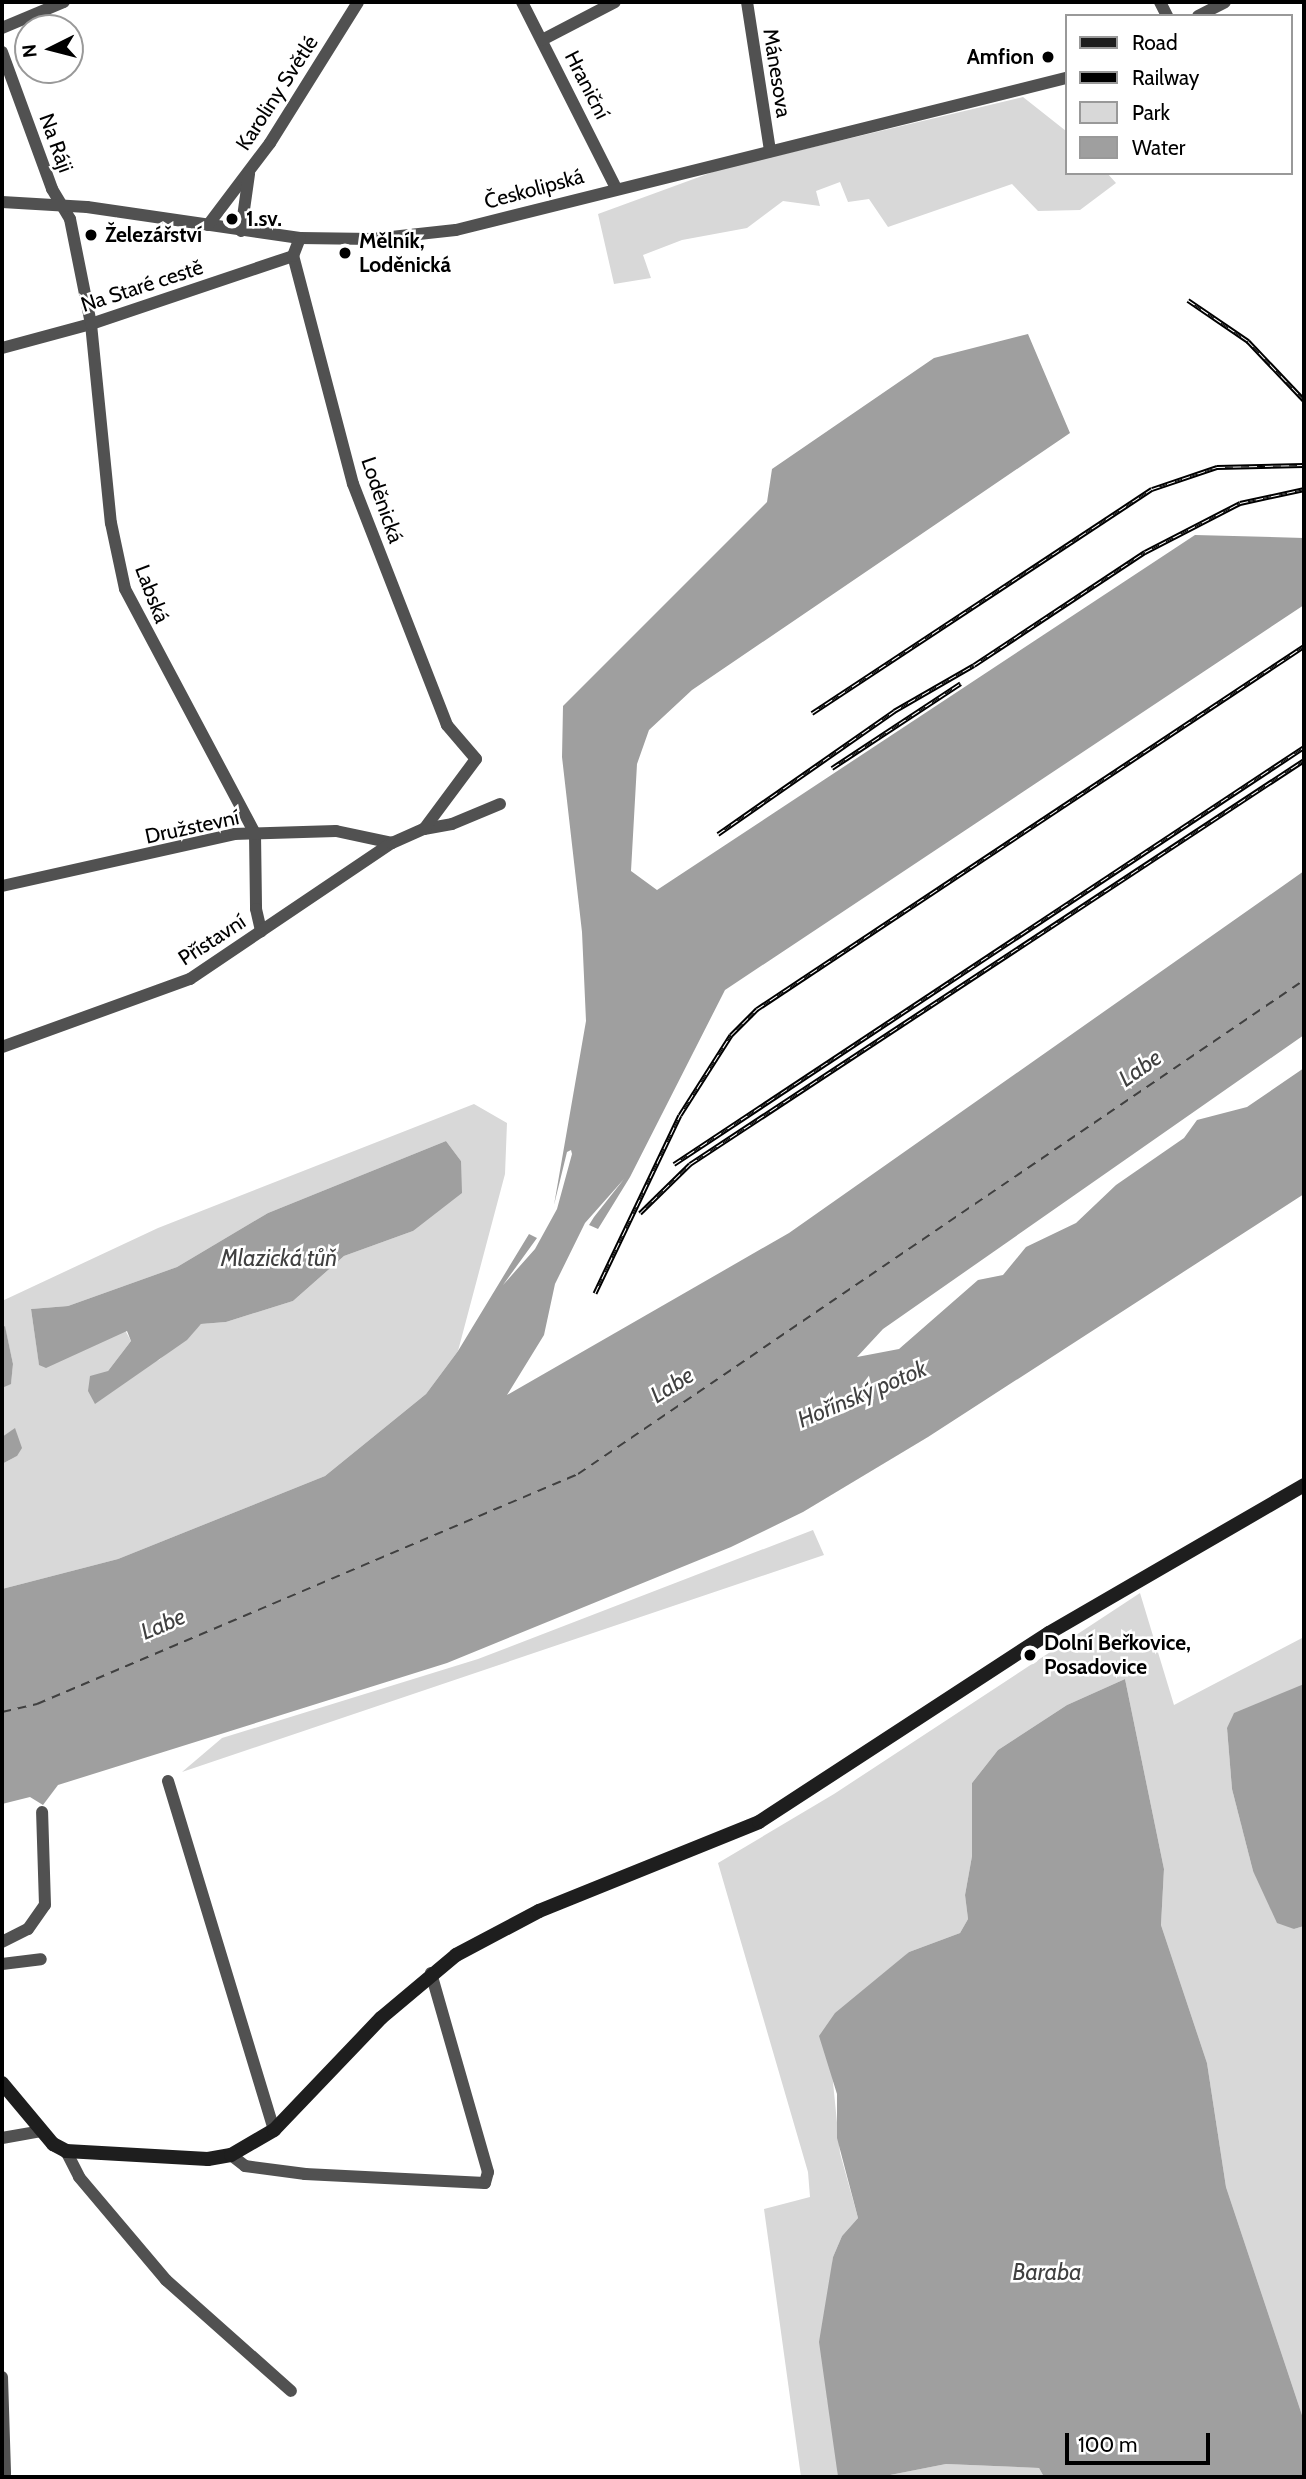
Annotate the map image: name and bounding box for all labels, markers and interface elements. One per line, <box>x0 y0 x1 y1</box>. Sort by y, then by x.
north arrow <box>14 14 84 84</box>
legend <box>1064 14 1292 175</box>
street label: Mánesova <box>758 27 796 119</box>
text: Road <box>1132 30 1178 55</box>
street label: Karoliny Světlé <box>231 31 323 155</box>
text: N <box>17 43 42 59</box>
place label: Amfion <box>967 44 1034 70</box>
street label: Hraniční <box>559 47 615 123</box>
marker: Amfion <box>1040 49 1056 65</box>
text: Railway <box>1132 65 1199 90</box>
text: Park <box>1132 100 1170 125</box>
street label: Na Ráji <box>34 110 78 176</box>
text: Water <box>1132 135 1185 160</box>
street label: Českolipská <box>481 164 587 214</box>
place label: 1.sv. <box>246 206 282 232</box>
marker: 1.sv. <box>224 211 240 227</box>
place label: Železářství <box>105 222 202 248</box>
marker: Železářství <box>83 227 99 243</box>
place label: Mělník, Loděnická <box>359 228 451 278</box>
marker: Mělník, Loděnická <box>337 245 353 261</box>
street label: Na Staré cestě <box>78 254 206 318</box>
street label: Loděnická <box>356 454 408 546</box>
street label: Labská <box>129 561 175 627</box>
street label: Družstevní <box>143 805 241 849</box>
street label: Přístavní <box>174 909 250 971</box>
water label: Labe <box>1113 1044 1167 1092</box>
water label: Mlazická tůň <box>221 1244 337 1272</box>
water label: Hořínský potok <box>793 1354 931 1434</box>
water label: Labe <box>645 1361 699 1409</box>
water label: Labe <box>137 1602 189 1646</box>
place label: Dolní Beřkovice, Posadovice <box>1044 1630 1191 1680</box>
marker: Dolní Beřkovice, Posadovice <box>1022 1647 1038 1663</box>
water label: Baraba <box>1012 2258 1082 2286</box>
scale bar <box>1068 2420 1213 2464</box>
text: 100 m <box>1078 2432 1137 2457</box>

